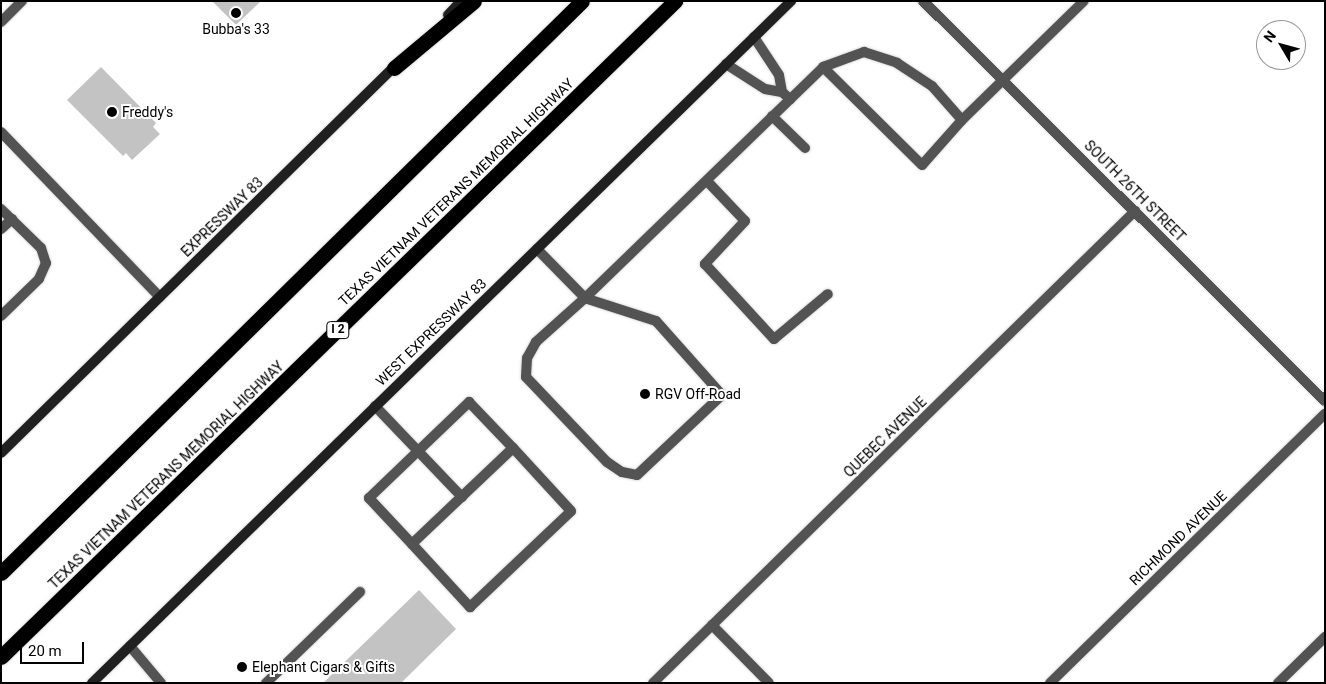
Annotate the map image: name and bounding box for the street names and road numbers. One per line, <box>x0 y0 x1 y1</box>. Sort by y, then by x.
street label: TEXAS VIETNAM VETERANS MEMORIAL HIGHWAY <box>335 75 577 309</box>
street label: SOUTH 26TH STREET <box>1081 137 1189 245</box>
street label: EXPRESSWAY 83 <box>178 174 266 260</box>
street label: WEST EXPRESSWAY 83 <box>372 275 490 389</box>
road number: I 2 <box>326 320 350 340</box>
street label: TEXAS VIETNAM VETERANS MEMORIAL HIGHWAY <box>45 358 287 592</box>
street label: QUEBEC AVENUE <box>840 393 930 481</box>
street label: RICHMOND AVENUE <box>1126 487 1230 589</box>

